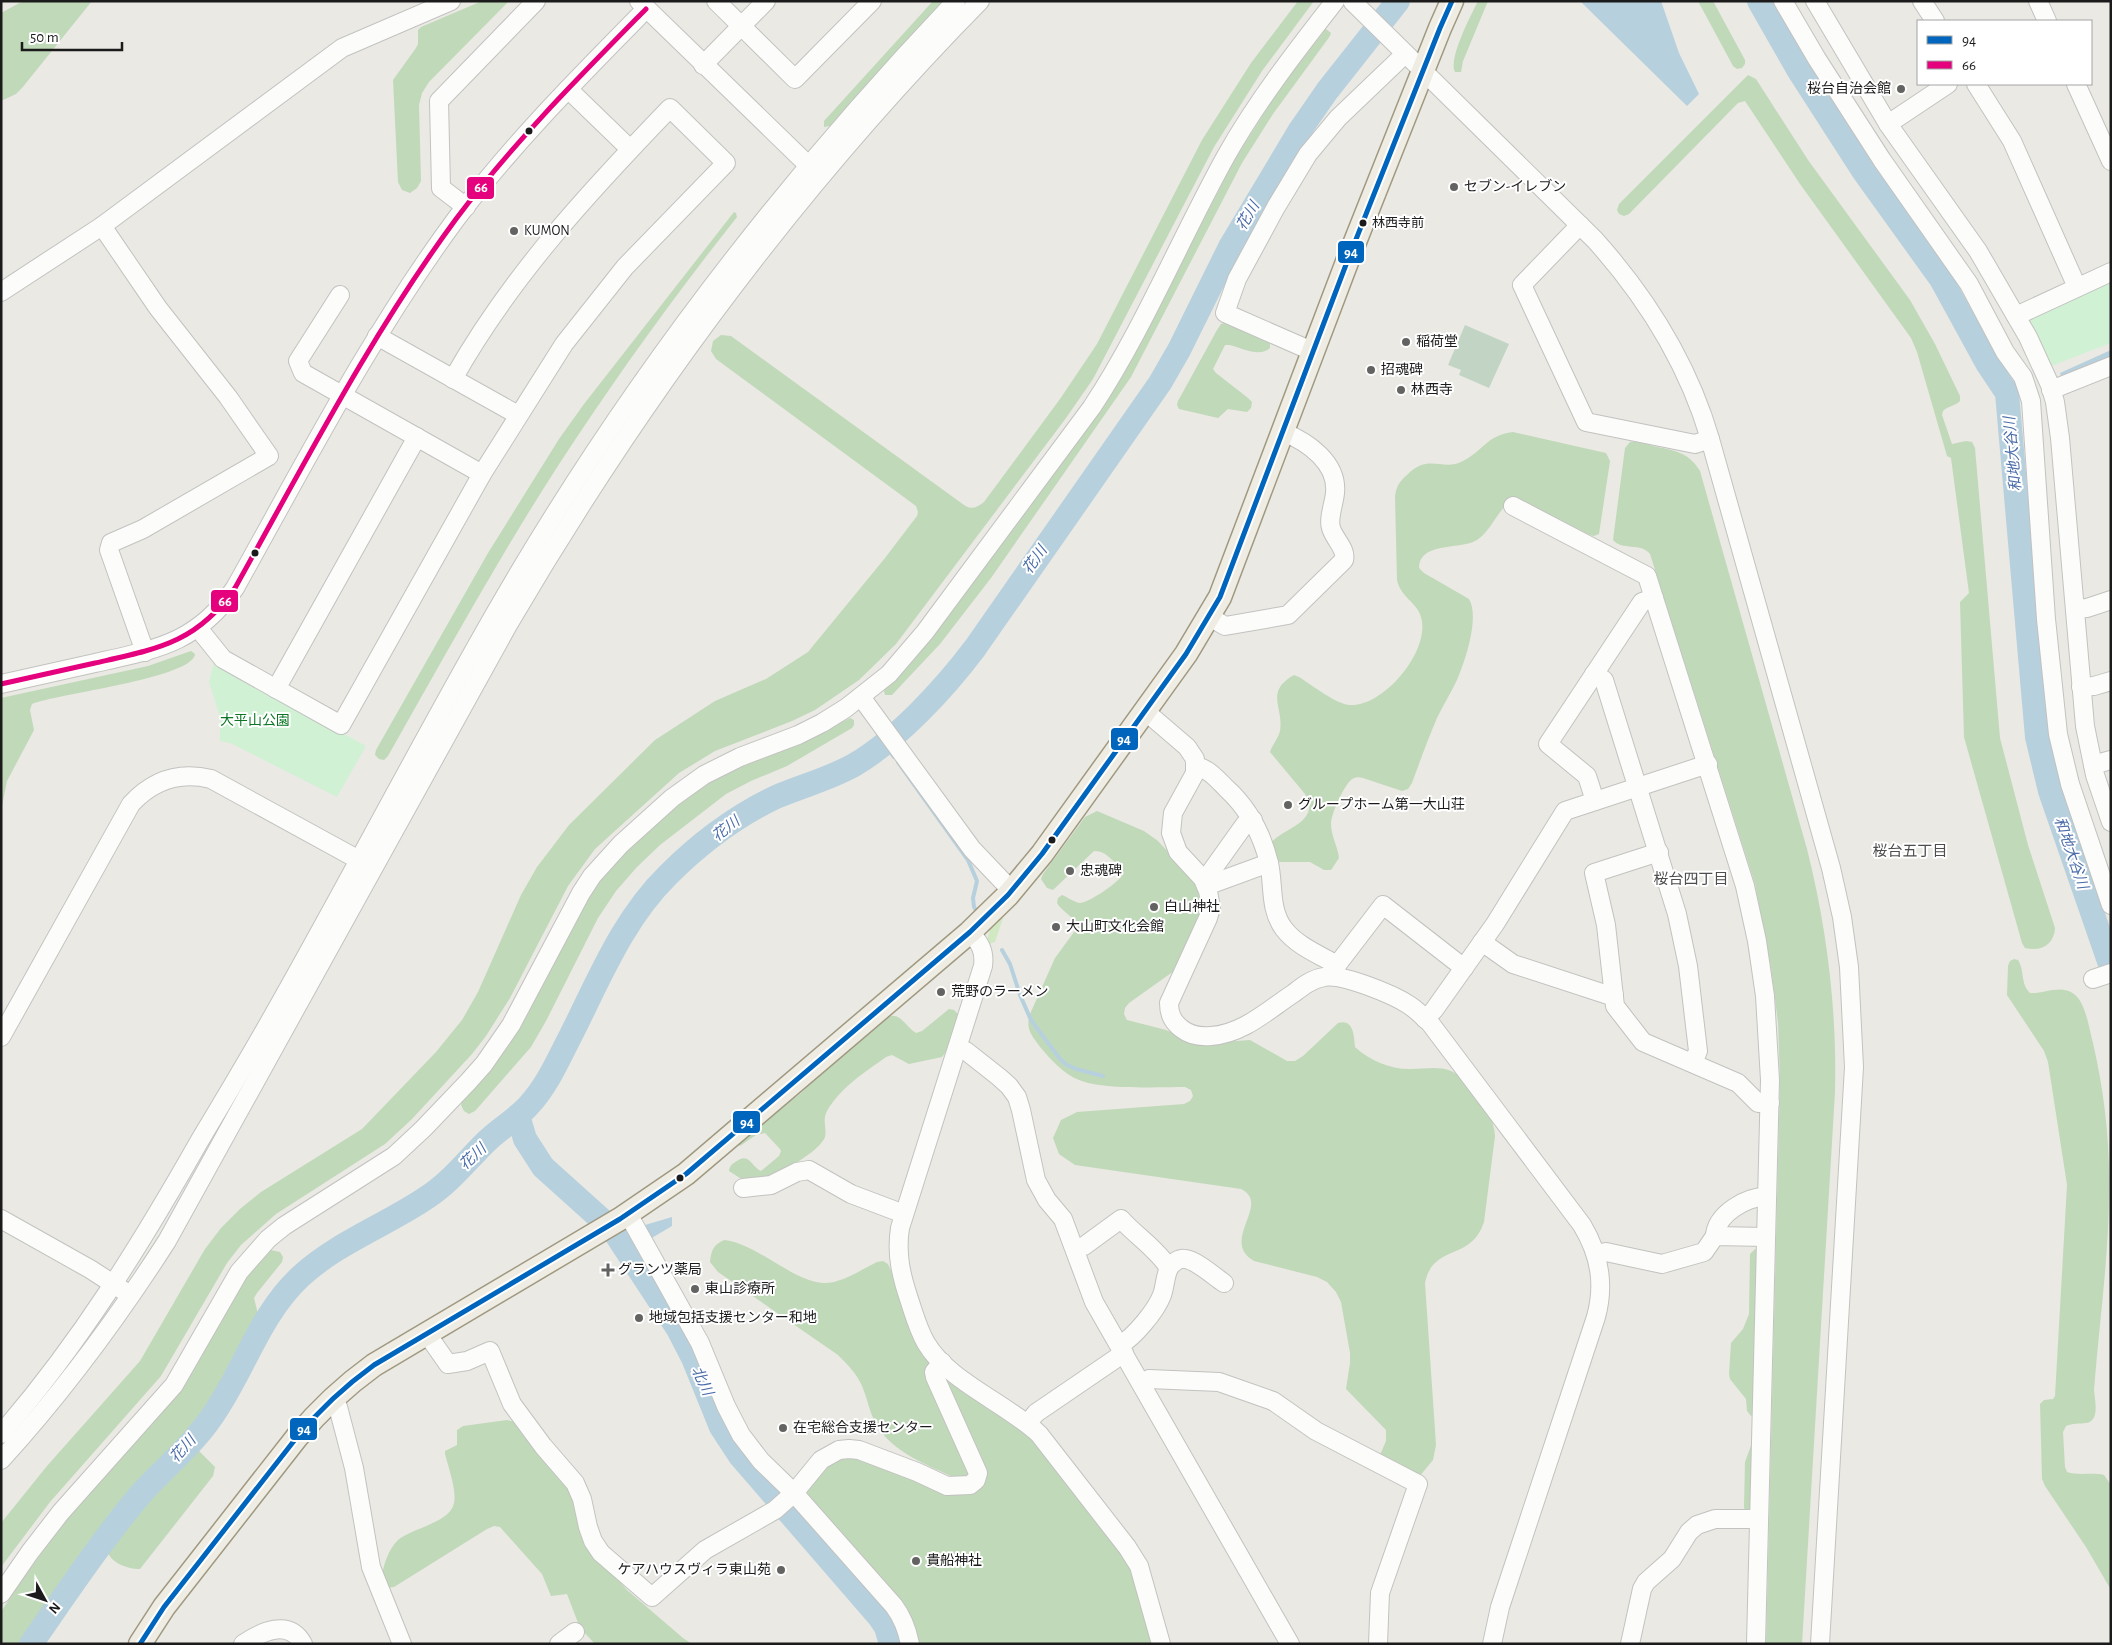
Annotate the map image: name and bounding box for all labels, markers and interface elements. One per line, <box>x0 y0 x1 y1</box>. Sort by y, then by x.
scale bar <box>22 20 122 52</box>
legend <box>1917 20 2092 85</box>
text: 50 m <box>30 30 59 45</box>
text: 94 <box>1962 33 1976 48</box>
text: 66 <box>1962 58 1976 73</box>
place label: 桜台自治会館 <box>1807 80 1891 96</box>
marker: 桜台自治会館 <box>1895 83 1907 95</box>
unlabelled marker <box>524 126 534 136</box>
line badge: 66 <box>466 176 495 200</box>
place label: セブン-イレブン <box>1464 178 1566 194</box>
text: 66 <box>474 181 488 195</box>
marker: セブン-イレブン <box>1448 181 1460 193</box>
water label: 花川 <box>1233 197 1263 233</box>
place label: 林西寺前 <box>1372 215 1424 230</box>
marker: 林西寺前 <box>1358 218 1368 228</box>
place label: KUMON <box>524 224 570 238</box>
marker: KUMON <box>508 225 520 237</box>
line badge: 94 <box>1337 240 1365 264</box>
text: 94 <box>1344 246 1358 260</box>
place label: 稲荷堂 <box>1416 334 1458 349</box>
marker: 稲荷堂 <box>1400 336 1412 348</box>
place label: 招魂碑 <box>1381 362 1423 377</box>
marker: 招魂碑 <box>1365 364 1377 376</box>
place label: 林西寺 <box>1411 382 1453 397</box>
marker: 林西寺 <box>1395 384 1407 396</box>
water label: 和地大谷川 <box>2001 414 2024 492</box>
water label: 花川 <box>1019 541 1051 577</box>
unlabelled marker <box>250 548 260 558</box>
line badge: 66 <box>210 589 239 613</box>
text: 66 <box>218 595 232 609</box>
park label: 大平山公園 <box>220 713 290 728</box>
line badge: 94 <box>1110 727 1139 751</box>
text: 94 <box>1117 733 1131 747</box>
place label: グループホーム第一大山荘 <box>1298 796 1465 812</box>
marker: グループホーム第一大山荘 <box>1282 799 1294 811</box>
water label: 花川 <box>709 812 744 844</box>
water label: 和地大谷川 <box>2052 815 2092 893</box>
unlabelled marker <box>1047 835 1057 845</box>
district label: 桜台五丁目 <box>1872 843 1948 859</box>
place label: 忠魂碑 <box>1080 863 1122 878</box>
marker: 忠魂碑 <box>1064 865 1076 877</box>
district label: 桜台四丁目 <box>1653 871 1729 887</box>
place label: 白山神社 <box>1164 899 1220 914</box>
marker: 白山神社 <box>1148 901 1160 913</box>
place label: 大山町文化会館 <box>1066 919 1164 934</box>
marker: 大山町文化会館 <box>1050 921 1062 933</box>
place label: 荒野のラーメン <box>951 984 1048 999</box>
marker: 荒野のラーメン <box>935 986 947 998</box>
line badge: 94 <box>732 1110 761 1134</box>
text: 94 <box>740 1116 754 1130</box>
water label: 花川 <box>456 1139 491 1173</box>
unlabelled marker <box>675 1173 685 1183</box>
place label: グランツ薬局 <box>618 1262 702 1277</box>
marker: グランツ薬局 <box>602 1264 614 1276</box>
place label: 東山診療所 <box>705 1281 775 1296</box>
marker: 東山診療所 <box>689 1283 701 1295</box>
place label: 地域包括支援センター和地 <box>649 1310 817 1325</box>
marker: 地域包括支援センター和地 <box>633 1312 645 1324</box>
water label: 北川 <box>689 1364 717 1400</box>
line badge: 94 <box>289 1417 318 1441</box>
place label: 在宅総合支援センター <box>793 1420 933 1435</box>
marker: 在宅総合支援センター <box>777 1422 789 1434</box>
text: 94 <box>297 1423 311 1437</box>
water label: 花川 <box>167 1431 200 1465</box>
place label: 貴船神社 <box>926 1553 982 1568</box>
marker: 貴船神社 <box>910 1555 922 1567</box>
place label: ケアハウスヴィラ東山苑 <box>618 1562 771 1577</box>
marker: ケアハウスヴィラ東山苑 <box>775 1564 787 1576</box>
north arrow <box>20 1575 70 1625</box>
text: N <box>46 1599 63 1616</box>

